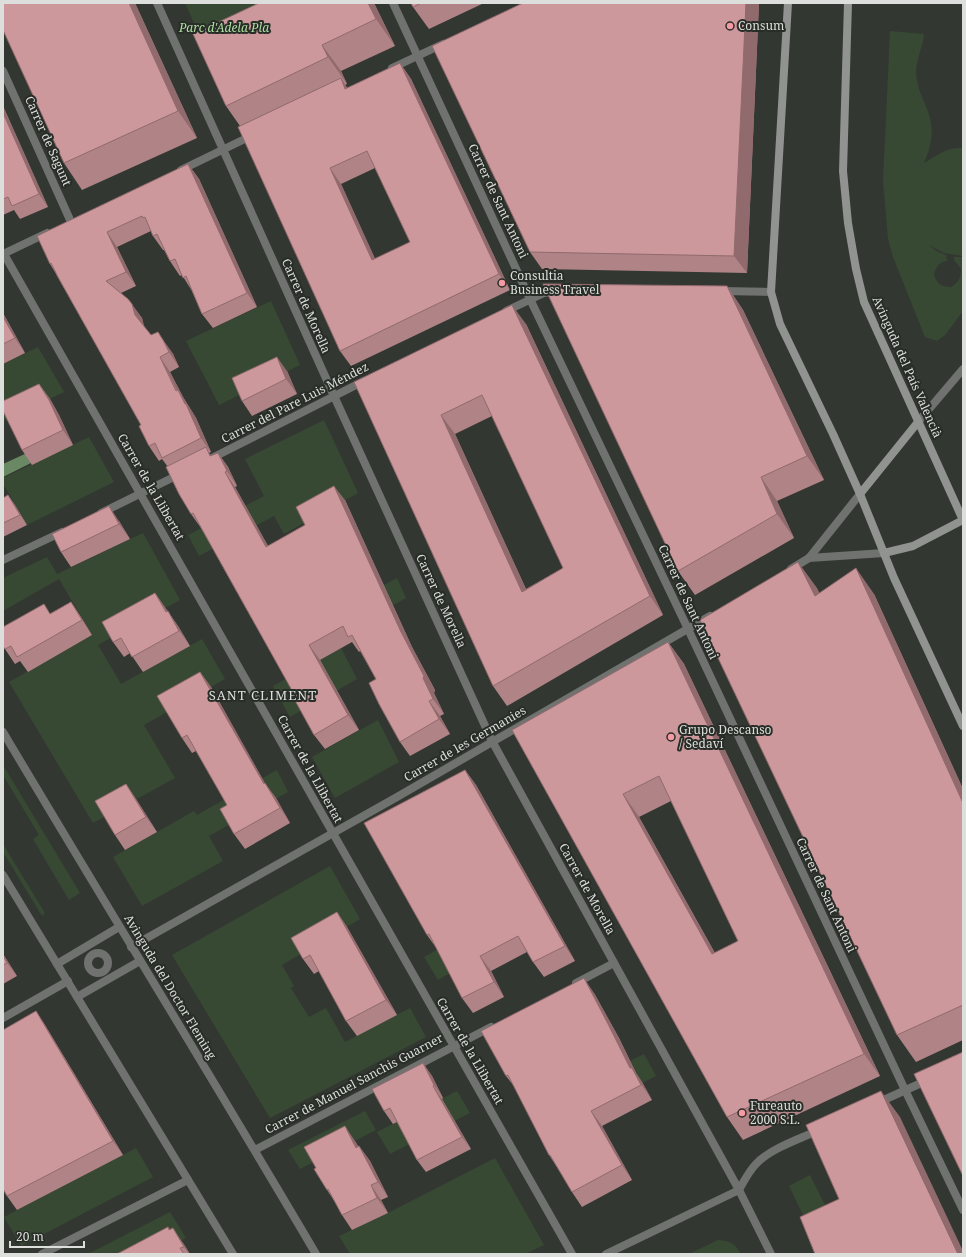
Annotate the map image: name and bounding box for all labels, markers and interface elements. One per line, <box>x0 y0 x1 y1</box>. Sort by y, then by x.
place label: Consum <box>738 17 784 34</box>
park label: Parc d'Adela Pla <box>178 19 269 36</box>
marker: Consum <box>725 21 735 31</box>
street label: Carrer de Sagunt <box>21 93 76 188</box>
street label: Carrer de Sant Antoni <box>464 141 533 261</box>
street label: Carrer de Morella <box>278 256 335 356</box>
place label: Consultia Business Travel <box>510 267 600 298</box>
marker: Consultia Business Travel <box>497 278 507 288</box>
street label: Avinguda del País Valencià <box>869 293 946 440</box>
street label: Carrer del Pare Luis Méndez <box>218 358 371 447</box>
street label: Carrer de la Llibertat <box>114 430 189 543</box>
street label: Carrer de Sant Antoni <box>654 542 723 662</box>
street label: Carrer de Morella <box>412 551 471 651</box>
district label: SANT CLIMENT <box>209 686 317 704</box>
street label: Carrer de les Germanies <box>401 702 529 786</box>
street label: Carrer de la Llibertat <box>274 712 347 826</box>
place label: Grupo Descanso / Sedaví <box>679 721 772 752</box>
marker: Grupo Descanso / Sedaví <box>666 732 676 742</box>
street label: Carrer de Sant Antoni <box>792 835 861 955</box>
street label: Carrer de Morella <box>555 840 620 938</box>
street label: Avinguda del Doctor Fleming <box>120 911 221 1063</box>
street label: Carrer de la Llibertat <box>433 994 508 1107</box>
street label: Carrer de Manuel Sanchis Guarner <box>262 1029 446 1138</box>
place label: Fureauto 2000 S.L. <box>750 1097 802 1128</box>
marker: Fureauto 2000 S.L. <box>737 1108 747 1118</box>
scale bar <box>10 1223 84 1249</box>
text: 20 m <box>16 1228 44 1245</box>

